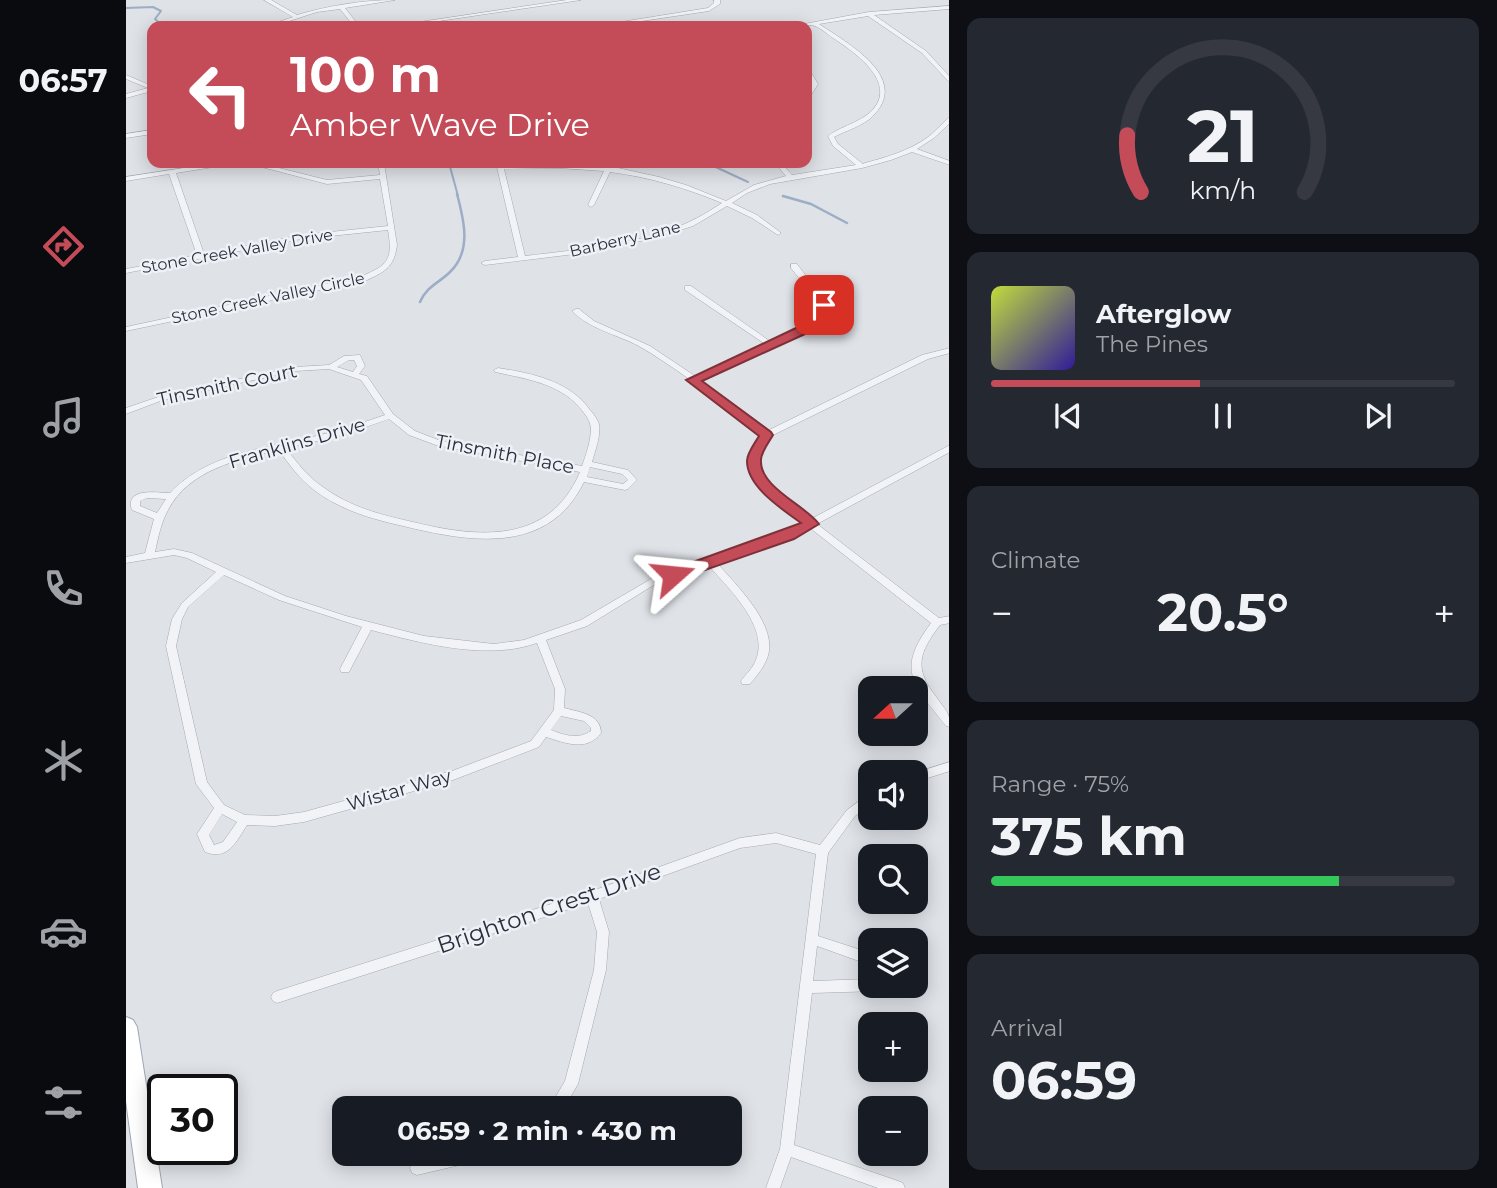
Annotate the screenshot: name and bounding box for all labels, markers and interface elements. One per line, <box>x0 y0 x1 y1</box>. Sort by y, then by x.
text: 100 m <box>290 45 441 104</box>
icon: left <box>175 49 266 140</box>
text: 06:57 <box>19 61 108 100</box>
text: 21 <box>1187 92 1259 180</box>
text: Amber Wave Drive <box>290 105 590 144</box>
text: km/h <box>1190 175 1256 205</box>
street label: Barberry Lane <box>568 217 682 261</box>
icon: directions <box>39 222 88 271</box>
street label: Stone Creek Valley Drive <box>140 225 334 277</box>
street label: Stone Creek Valley Circle <box>170 268 366 328</box>
pin <box>794 275 854 335</box>
icon: arrive <box>805 286 843 324</box>
text: Afterglow <box>1096 298 1231 330</box>
text: The Pines <box>1096 330 1208 358</box>
street label: Tinsmith Court <box>155 359 299 411</box>
icon: music <box>39 393 88 442</box>
icon: previous <box>1049 397 1087 435</box>
icon: pause <box>1204 397 1242 435</box>
icon: next <box>1359 397 1397 435</box>
street label: Franklins Drive <box>226 412 368 474</box>
street label: Tinsmith Place <box>434 429 576 479</box>
position arrow <box>636 538 710 612</box>
text: Climate <box>991 546 1080 574</box>
icon: phone <box>39 564 88 613</box>
text: 20.5° <box>1157 581 1289 644</box>
text: − <box>991 590 1013 637</box>
text: + <box>1433 590 1455 637</box>
north arrow <box>858 676 928 746</box>
map controls <box>858 676 928 1166</box>
icon: climate <box>39 736 88 785</box>
button: sound <box>858 760 928 830</box>
street label: Wistar Way <box>344 764 455 816</box>
text: Range · 75% <box>991 770 1129 798</box>
text: 375 km <box>991 805 1187 868</box>
button: search <box>858 844 928 914</box>
street label: Brighton Crest Drive <box>433 857 665 959</box>
icon: car <box>39 907 88 956</box>
button: layers <box>858 928 928 998</box>
button: + <box>858 1012 928 1082</box>
text: Arrival <box>991 1014 1064 1042</box>
text: 06:59 <box>991 1049 1137 1112</box>
speed limit sign: 30 <box>147 1074 238 1165</box>
icon: filters <box>39 1078 88 1127</box>
button: − <box>858 1096 928 1166</box>
text: 06:59 · 2 min · 430 m <box>397 1115 677 1147</box>

